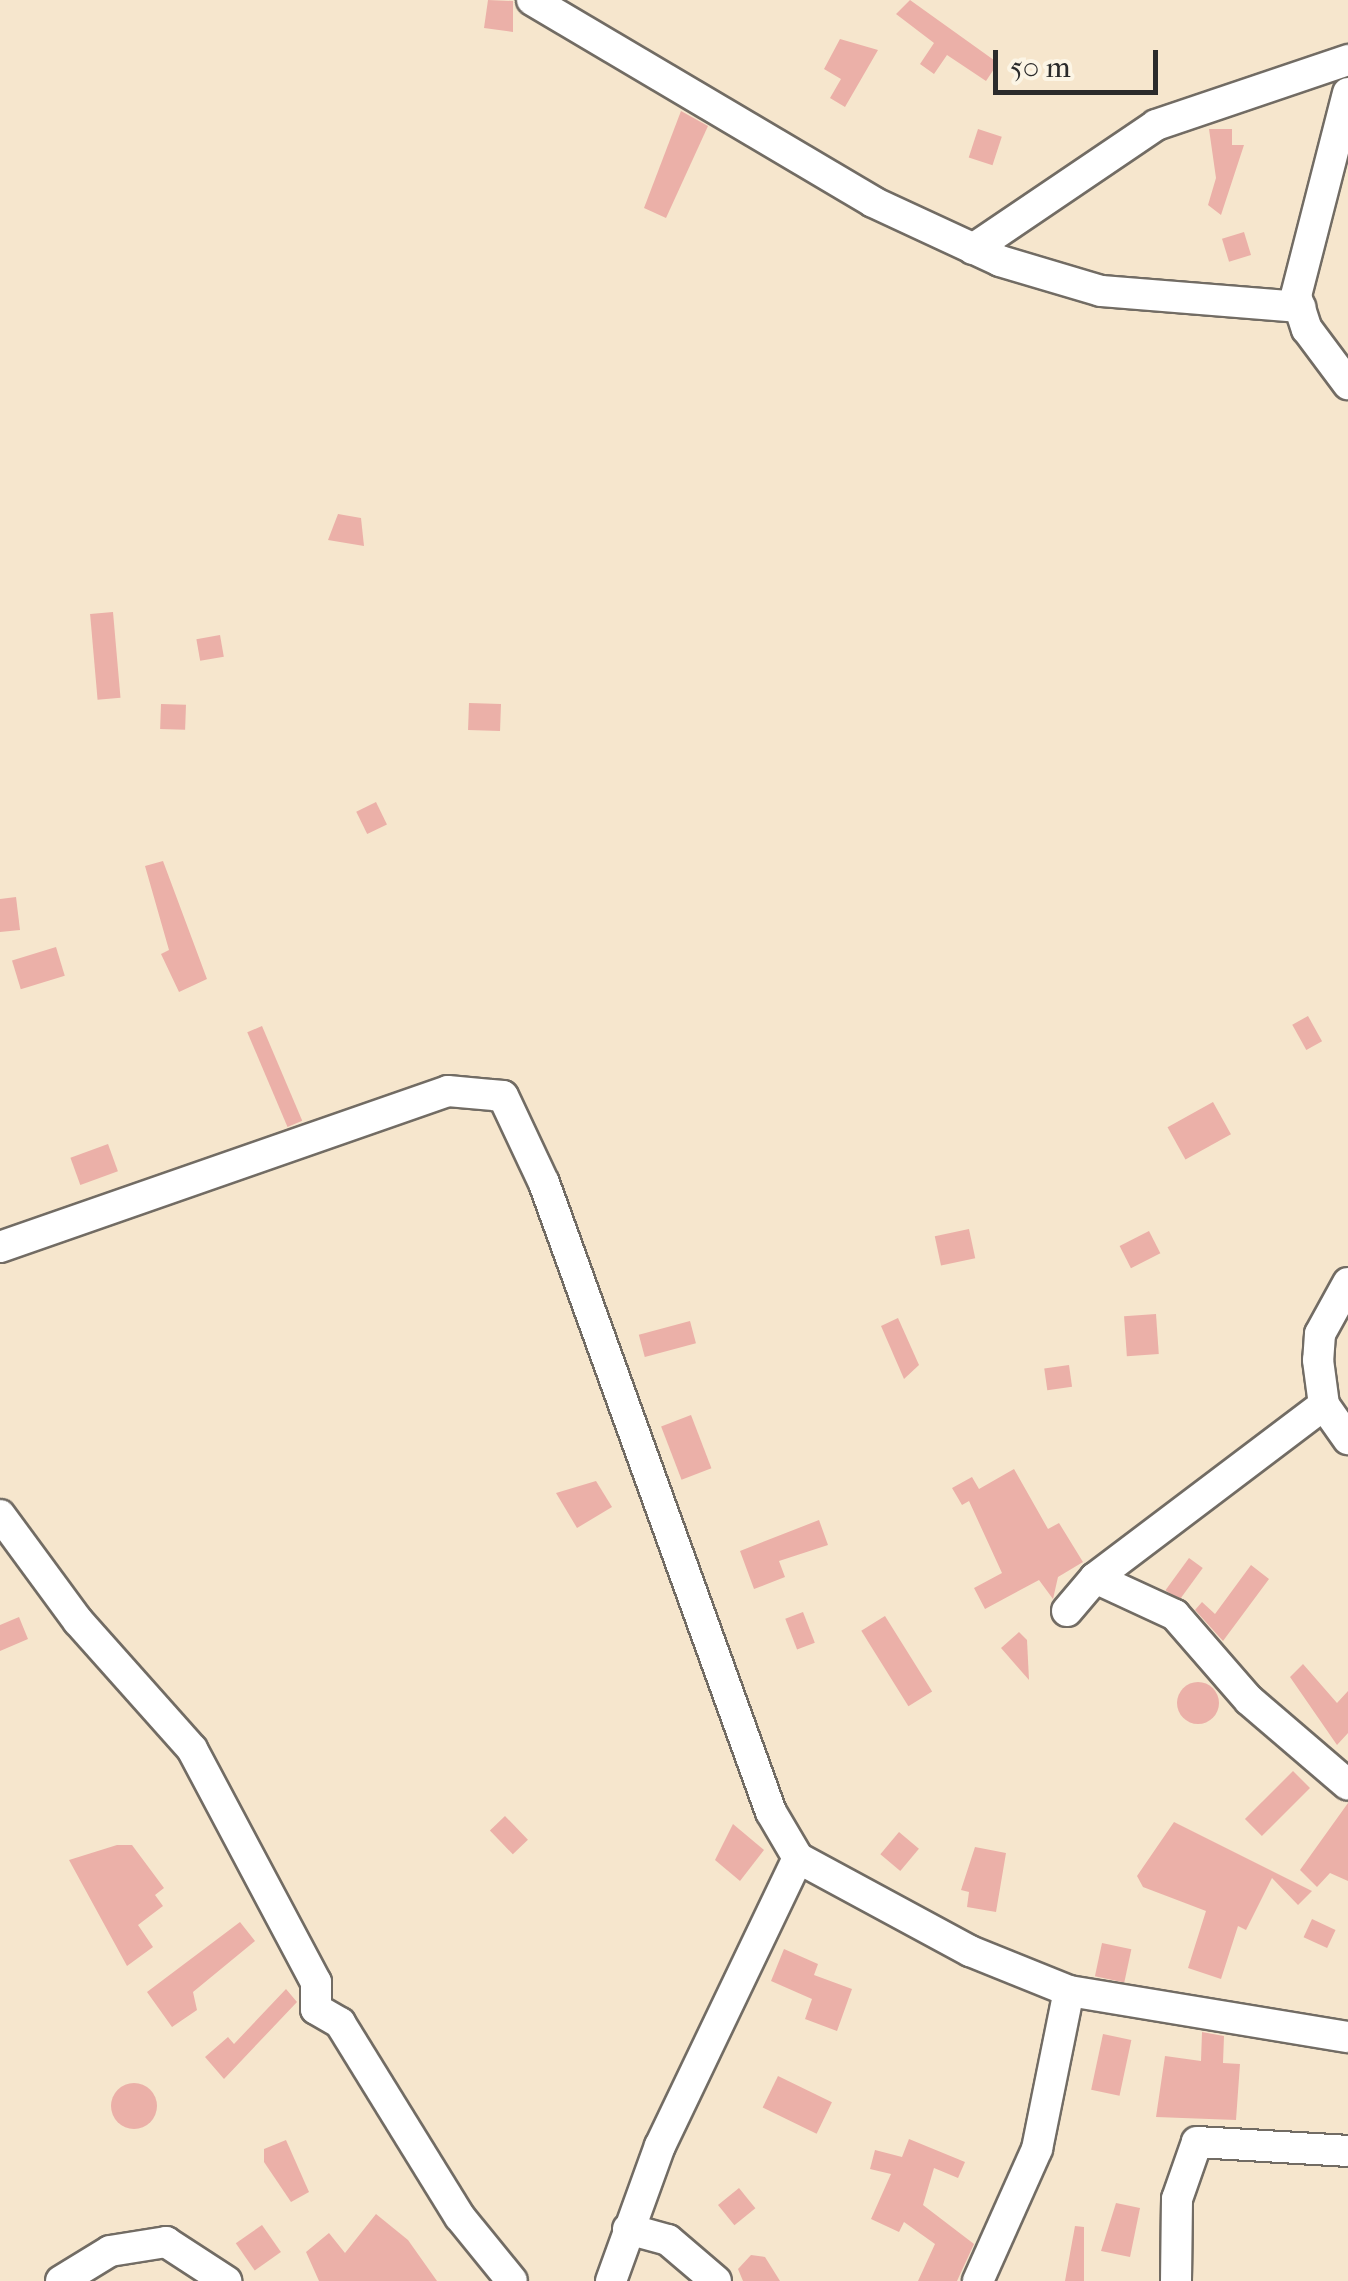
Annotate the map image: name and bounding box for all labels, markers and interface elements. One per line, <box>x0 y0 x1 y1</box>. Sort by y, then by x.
scale bar <box>998 30 1163 92</box>
text: 50 m <box>1010 50 1071 85</box>

